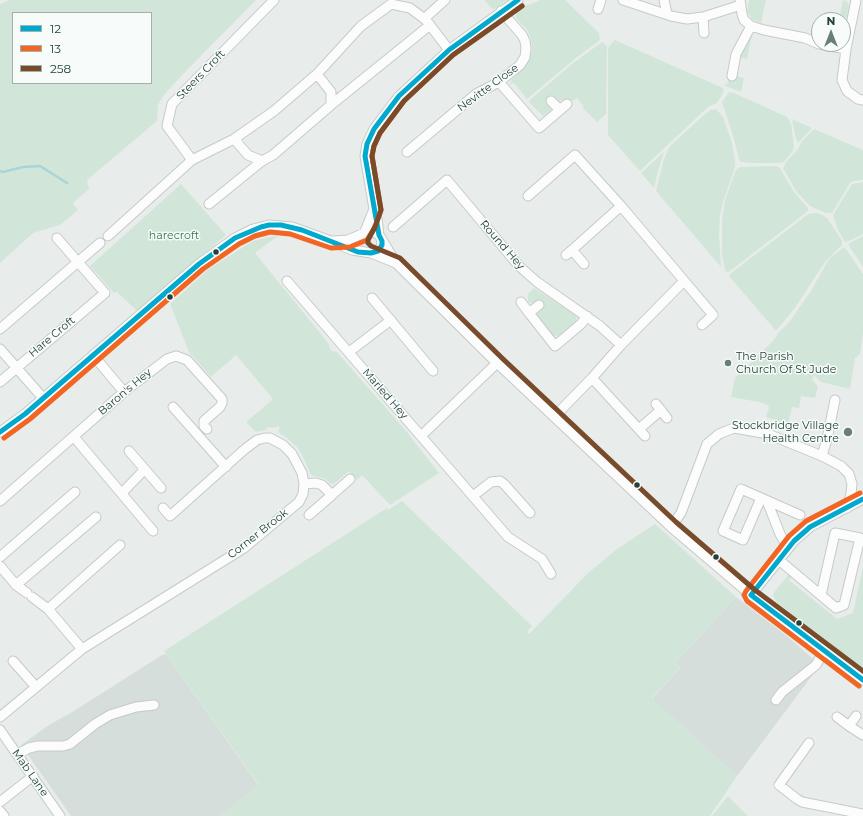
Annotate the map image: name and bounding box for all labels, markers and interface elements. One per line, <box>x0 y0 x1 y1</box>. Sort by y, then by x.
legend <box>12 12 152 84</box>
north arrow <box>811 12 851 52</box>
text: N <box>827 14 835 28</box>
text: 12 <box>50 21 61 36</box>
text: 13 <box>50 41 61 56</box>
street label: Steers Croft <box>174 47 228 103</box>
text: 258 <box>50 61 71 76</box>
street label: Nevitte Close <box>455 61 521 115</box>
street label: Round Hey <box>477 217 527 273</box>
park label: harecroft <box>149 229 199 243</box>
unlabelled marker <box>211 247 221 257</box>
unlabelled marker <box>165 292 175 302</box>
street label: Hare Croft <box>26 314 78 360</box>
place label: The Parish Church Of St Jude <box>736 350 836 376</box>
marker: The Parish Church Of St Jude <box>723 358 733 368</box>
street label: Baron's Hey <box>96 366 154 418</box>
street label: Marled Hey <box>359 366 411 422</box>
place label: Stockbridge Village Health Centre <box>732 419 839 445</box>
marker: Stockbridge Village Health Centre <box>842 426 854 438</box>
unlabelled marker <box>632 480 642 490</box>
street label: Corner Brook <box>225 506 291 562</box>
unlabelled marker <box>711 552 721 562</box>
unlabelled marker <box>794 618 804 628</box>
street label: Mab Lane <box>9 747 51 799</box>

